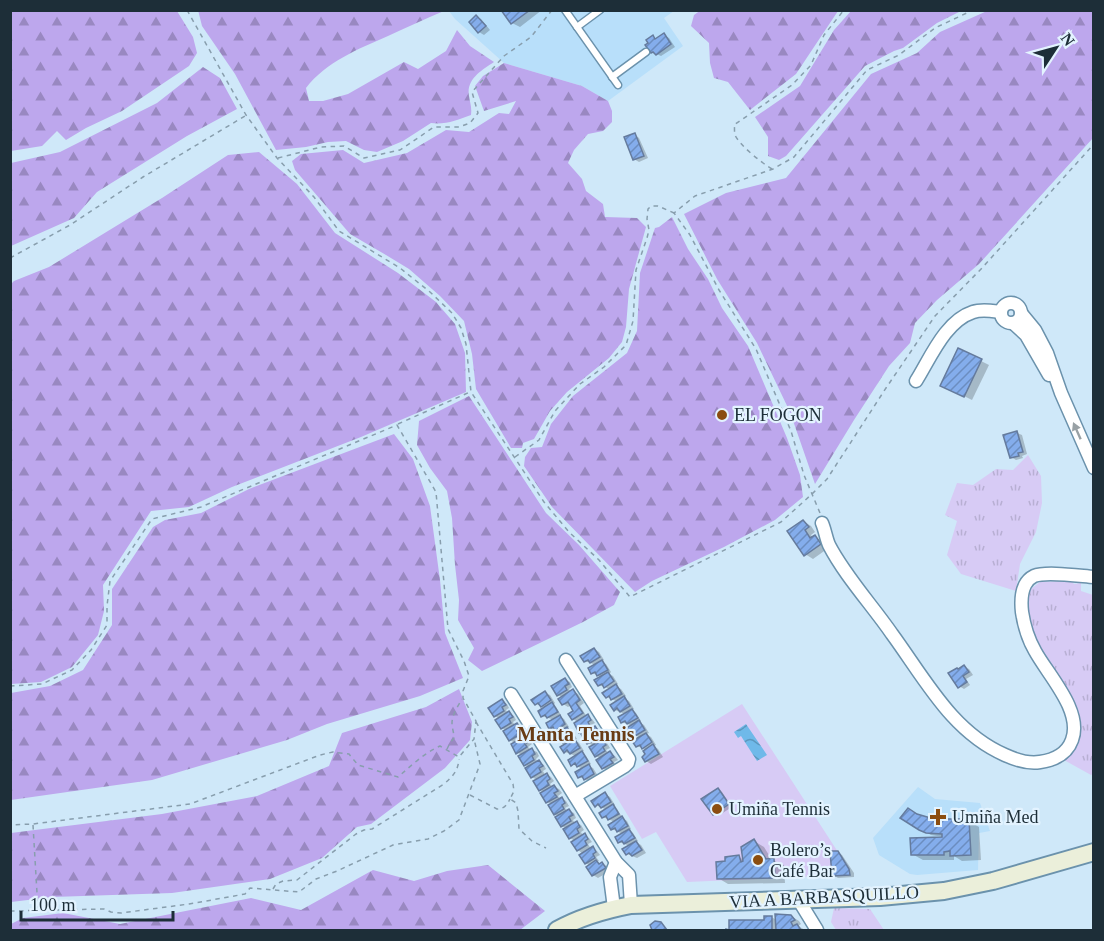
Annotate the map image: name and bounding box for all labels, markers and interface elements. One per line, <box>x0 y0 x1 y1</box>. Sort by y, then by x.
north arrow <box>1026 18 1086 78</box>
text: N <box>1057 30 1078 50</box>
place label: EL FOGON <box>734 405 822 425</box>
marker: EL FOGON <box>715 408 729 422</box>
one-way arrow <box>1072 422 1081 440</box>
district label: Manta Tennis <box>517 723 635 745</box>
place label: Umiña Tennis <box>729 799 830 819</box>
marker: Umiña Tennis <box>710 802 724 816</box>
place label: Umiña Med <box>952 807 1038 827</box>
marker: Umiña Med <box>929 808 947 826</box>
place label: Bolero’s Café Bar <box>770 840 834 881</box>
marker: Bolero’s Café Bar <box>751 853 765 867</box>
street label: VIA A BARBASQUILLO <box>729 882 919 912</box>
scale bar <box>21 884 172 922</box>
text: 100 m <box>30 895 76 915</box>

